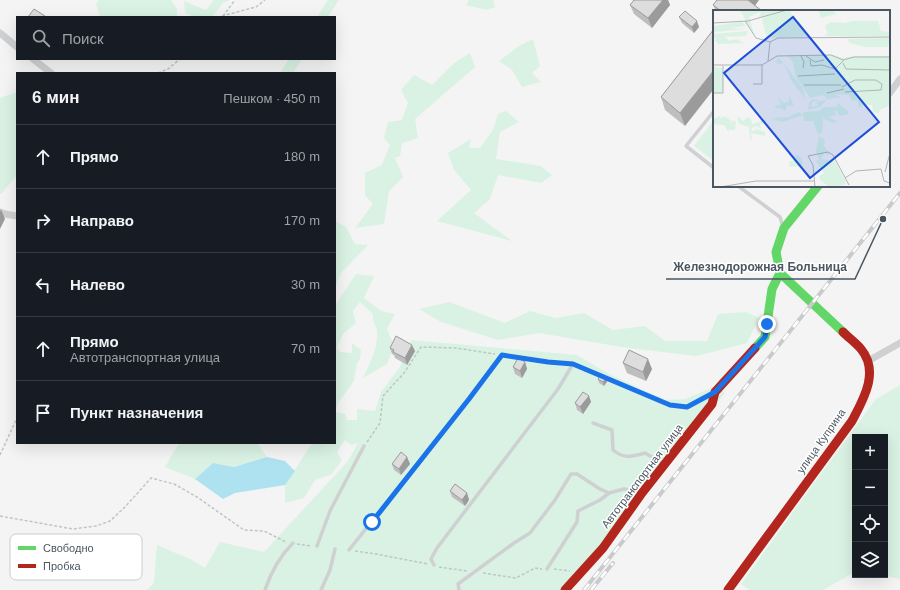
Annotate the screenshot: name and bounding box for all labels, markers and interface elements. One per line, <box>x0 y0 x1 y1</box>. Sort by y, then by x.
inset map <box>713 10 890 187</box>
search box <box>16 16 336 60</box>
icon: search <box>30 27 52 49</box>
text: Поиск <box>62 30 104 47</box>
text: 6 мин <box>32 88 79 107</box>
text: Пешком · 450 m <box>223 91 320 106</box>
icon: ahead <box>32 146 54 168</box>
text: Прямо <box>70 148 119 165</box>
text: 180 m <box>284 149 320 164</box>
icon: right <box>32 210 54 232</box>
text: Направо <box>70 212 134 229</box>
text: 170 m <box>284 213 320 228</box>
callout: Железнодорожная Больница <box>666 255 855 279</box>
text: Железнодорожная Больница <box>672 260 847 274</box>
icon: left <box>32 274 54 296</box>
text: Налево <box>70 276 125 293</box>
text: 30 m <box>291 277 320 292</box>
route end <box>758 315 776 333</box>
text: Прямо <box>70 333 119 350</box>
icon: ahead <box>32 338 54 360</box>
text: 70 m <box>291 341 320 356</box>
text: Автотранспортная улица <box>70 350 220 365</box>
icon: arrive <box>32 402 54 424</box>
text: Пункт назначения <box>70 404 203 421</box>
street label: улица Куприна <box>794 406 848 475</box>
street label: Автотранспортная улица <box>599 421 686 530</box>
map controls <box>852 434 888 578</box>
button: + <box>852 434 888 470</box>
button: − <box>852 470 888 506</box>
button: locate <box>852 506 888 542</box>
route start <box>363 513 381 531</box>
legend <box>10 534 142 580</box>
text: Свободно <box>43 542 94 554</box>
button: layers <box>852 542 888 578</box>
text: Пробка <box>43 560 81 572</box>

